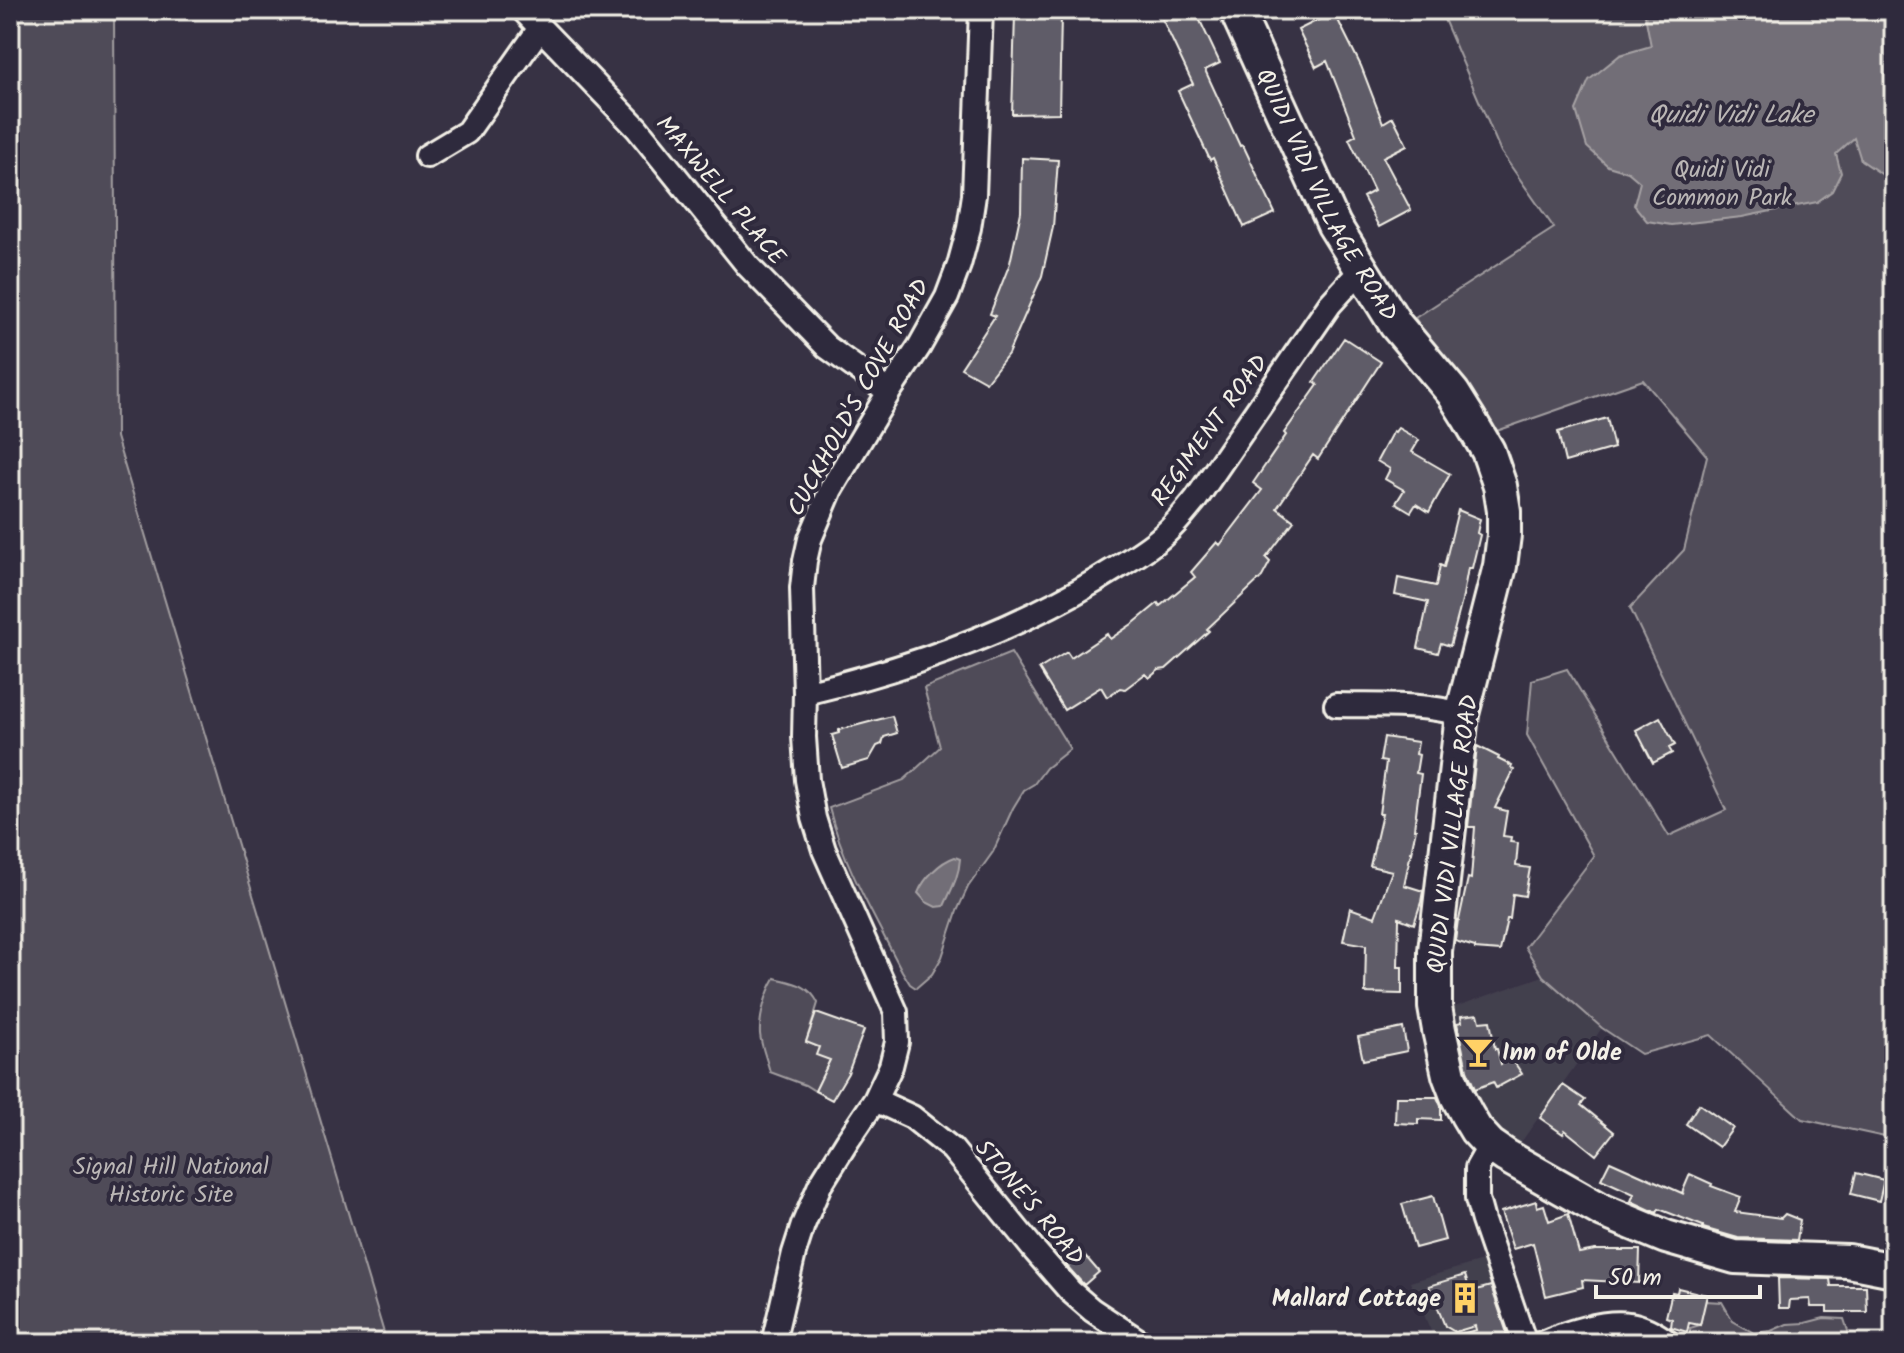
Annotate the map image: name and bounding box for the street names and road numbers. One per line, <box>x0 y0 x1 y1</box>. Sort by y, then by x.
street label: QUIDI VIDI VILLAGE ROAD <box>1244 62 1407 330</box>
street label: MAXWELL PLACE <box>645 107 795 276</box>
street label: CUCKHOLD'S COVE ROAD <box>778 272 941 524</box>
street label: REGIMENT ROAD <box>1141 346 1279 515</box>
street label: QUIDI VIDI VILLAGE ROAD <box>1417 693 1490 976</box>
street label: STONE'S ROAD <box>964 1131 1094 1275</box>

